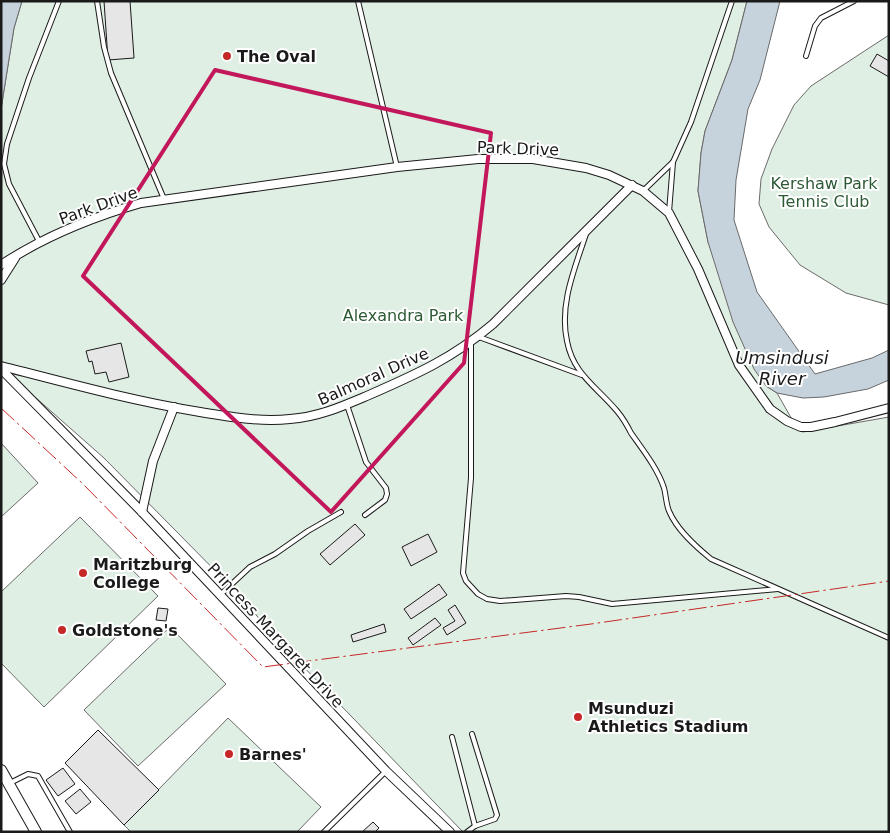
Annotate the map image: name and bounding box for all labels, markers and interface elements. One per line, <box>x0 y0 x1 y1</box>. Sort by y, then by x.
place label: The Oval <box>237 47 316 66</box>
marker: The Oval <box>221 50 233 62</box>
street label: Park Drive <box>477 138 559 159</box>
park label: Kershaw Park Tennis Club <box>770 174 878 211</box>
street label: Park Drive <box>56 182 140 228</box>
park label: Alexandra Park <box>343 306 464 325</box>
street label: Balmoral Drive <box>315 344 432 409</box>
water label: Umsindusi River <box>735 347 829 389</box>
place label: Maritzburg College <box>93 555 192 592</box>
street label: Princess Margaret Drive <box>204 559 348 712</box>
marker: Maritzburg College <box>77 567 89 579</box>
place label: Goldstone's <box>72 621 178 640</box>
marker: Goldstone's <box>56 624 68 636</box>
place label: Msunduzi Athletics Stadium <box>588 699 748 736</box>
marker: Msunduzi Athletics Stadium <box>572 711 584 723</box>
place label: Barnes' <box>239 745 307 764</box>
marker: Barnes' <box>223 748 235 760</box>

